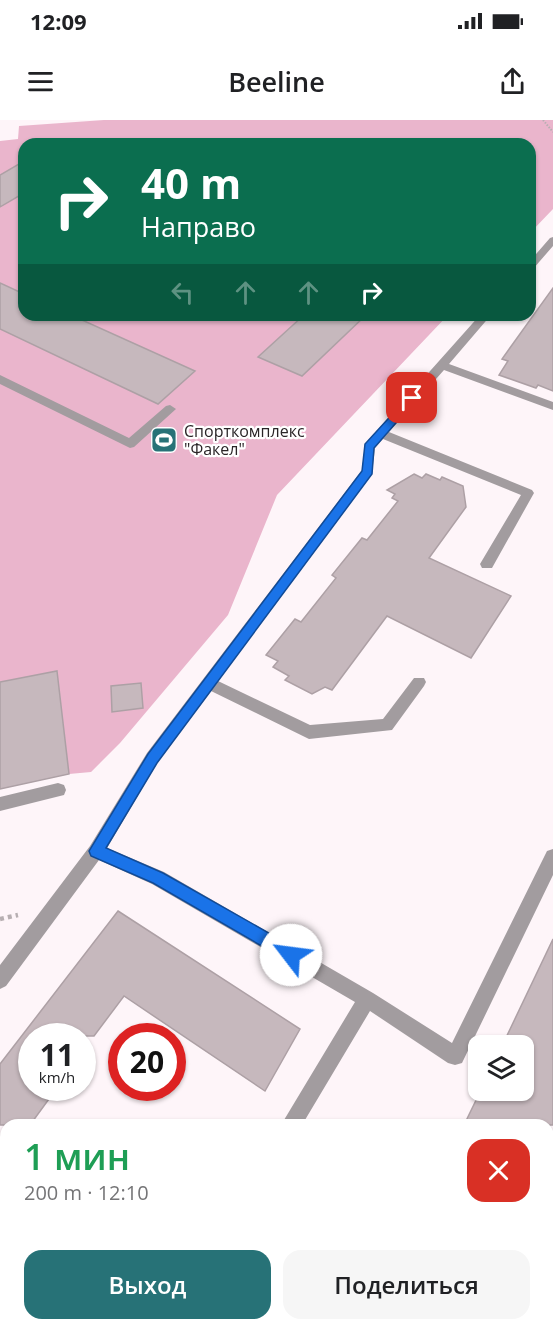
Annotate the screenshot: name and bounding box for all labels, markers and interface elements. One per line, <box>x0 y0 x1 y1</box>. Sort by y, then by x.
text: 12:09 <box>30 6 87 36</box>
text: Beeline <box>228 63 325 100</box>
icon: menu <box>24 65 57 98</box>
icon: share <box>496 65 529 98</box>
text: 40 m <box>141 154 241 211</box>
icon: right <box>42 162 120 240</box>
text: Направо <box>141 208 256 245</box>
icon: left <box>166 276 199 309</box>
icon: ahead <box>229 276 262 309</box>
icon: ahead <box>292 276 325 309</box>
icon: right <box>355 276 388 309</box>
pin <box>386 372 437 423</box>
icon: arrive <box>395 381 428 414</box>
place label: Спорткомплекс "Факел" <box>184 420 305 460</box>
sports icon: Спорткомплекс "Факел" <box>149 425 179 455</box>
position arrow <box>259 923 323 987</box>
speed limit sign: 20 <box>108 1023 186 1101</box>
text: 11 <box>40 1034 74 1075</box>
map controls <box>468 1035 534 1101</box>
button: layers <box>468 1035 534 1101</box>
text: km/h <box>39 1067 75 1087</box>
text: 1 мин <box>24 1132 130 1181</box>
button: close <box>467 1139 530 1202</box>
text: 200 m · 12:10 <box>24 1179 149 1206</box>
button: Выход <box>24 1250 271 1319</box>
button: Поделиться <box>283 1250 530 1319</box>

